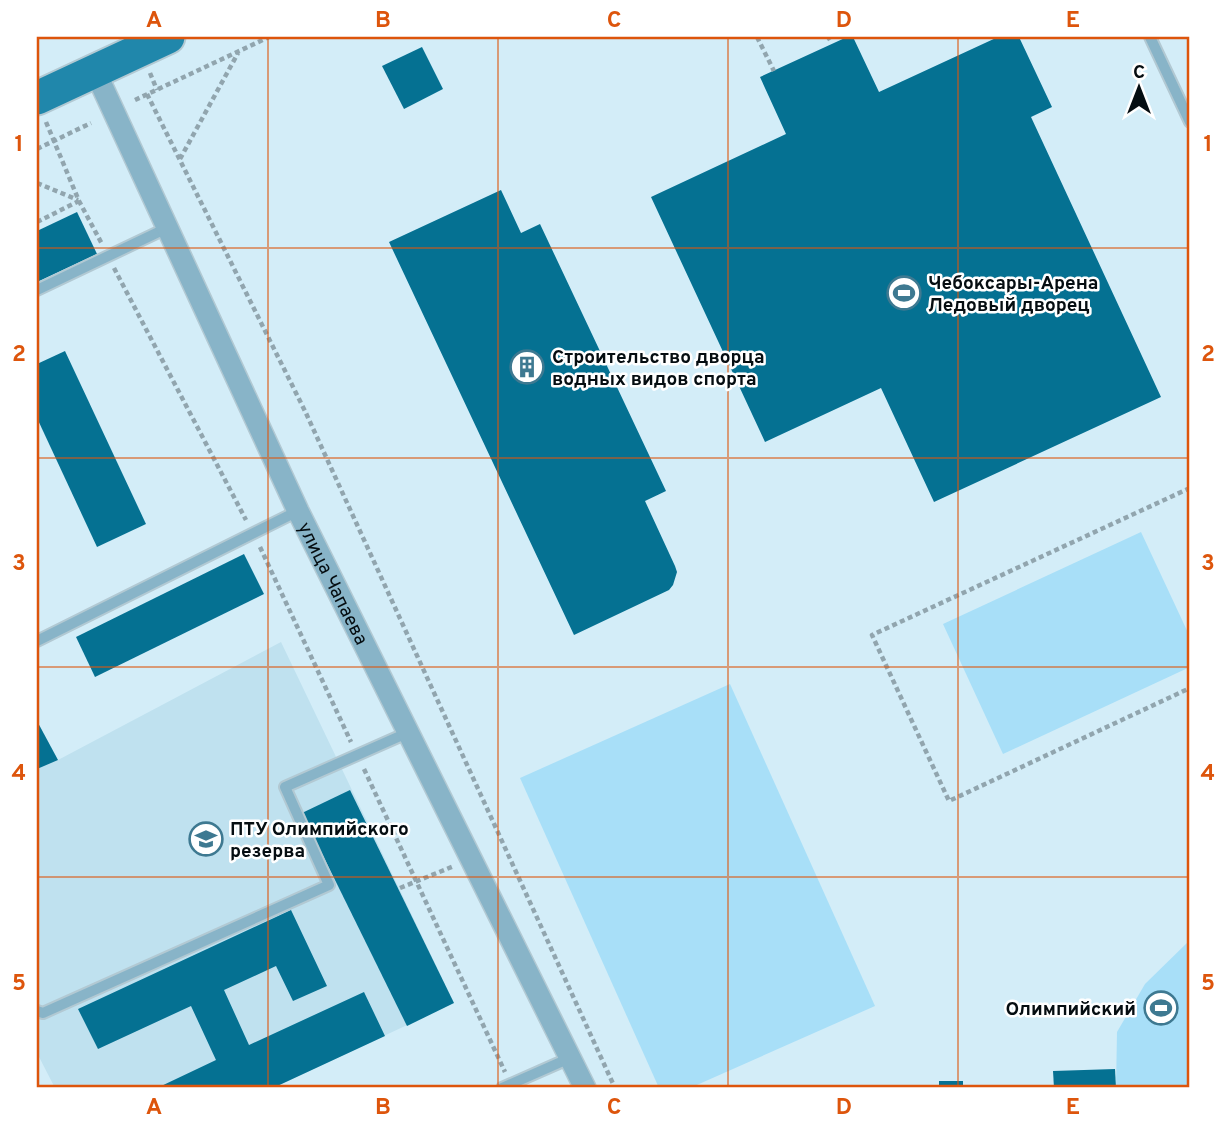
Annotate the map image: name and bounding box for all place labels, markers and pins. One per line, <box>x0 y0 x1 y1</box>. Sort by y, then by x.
place label: Чебоксары-Арена Ледовый дворец <box>928 272 1098 318</box>
sports icon: Чебоксары-Арена Ледовый дворец <box>885 274 923 312</box>
place label: Строительство дворца водных видов спорта <box>552 346 765 392</box>
building icon: Строительство дворца водных видов спорта <box>508 348 546 386</box>
place label: ПТУ Олимпийского резерва <box>230 818 409 864</box>
school or university icon: ПТУ Олимпийского резерва <box>187 820 225 858</box>
sports icon: Олимпийский <box>1142 989 1180 1027</box>
place label: Олимпийский <box>1005 998 1136 1022</box>

